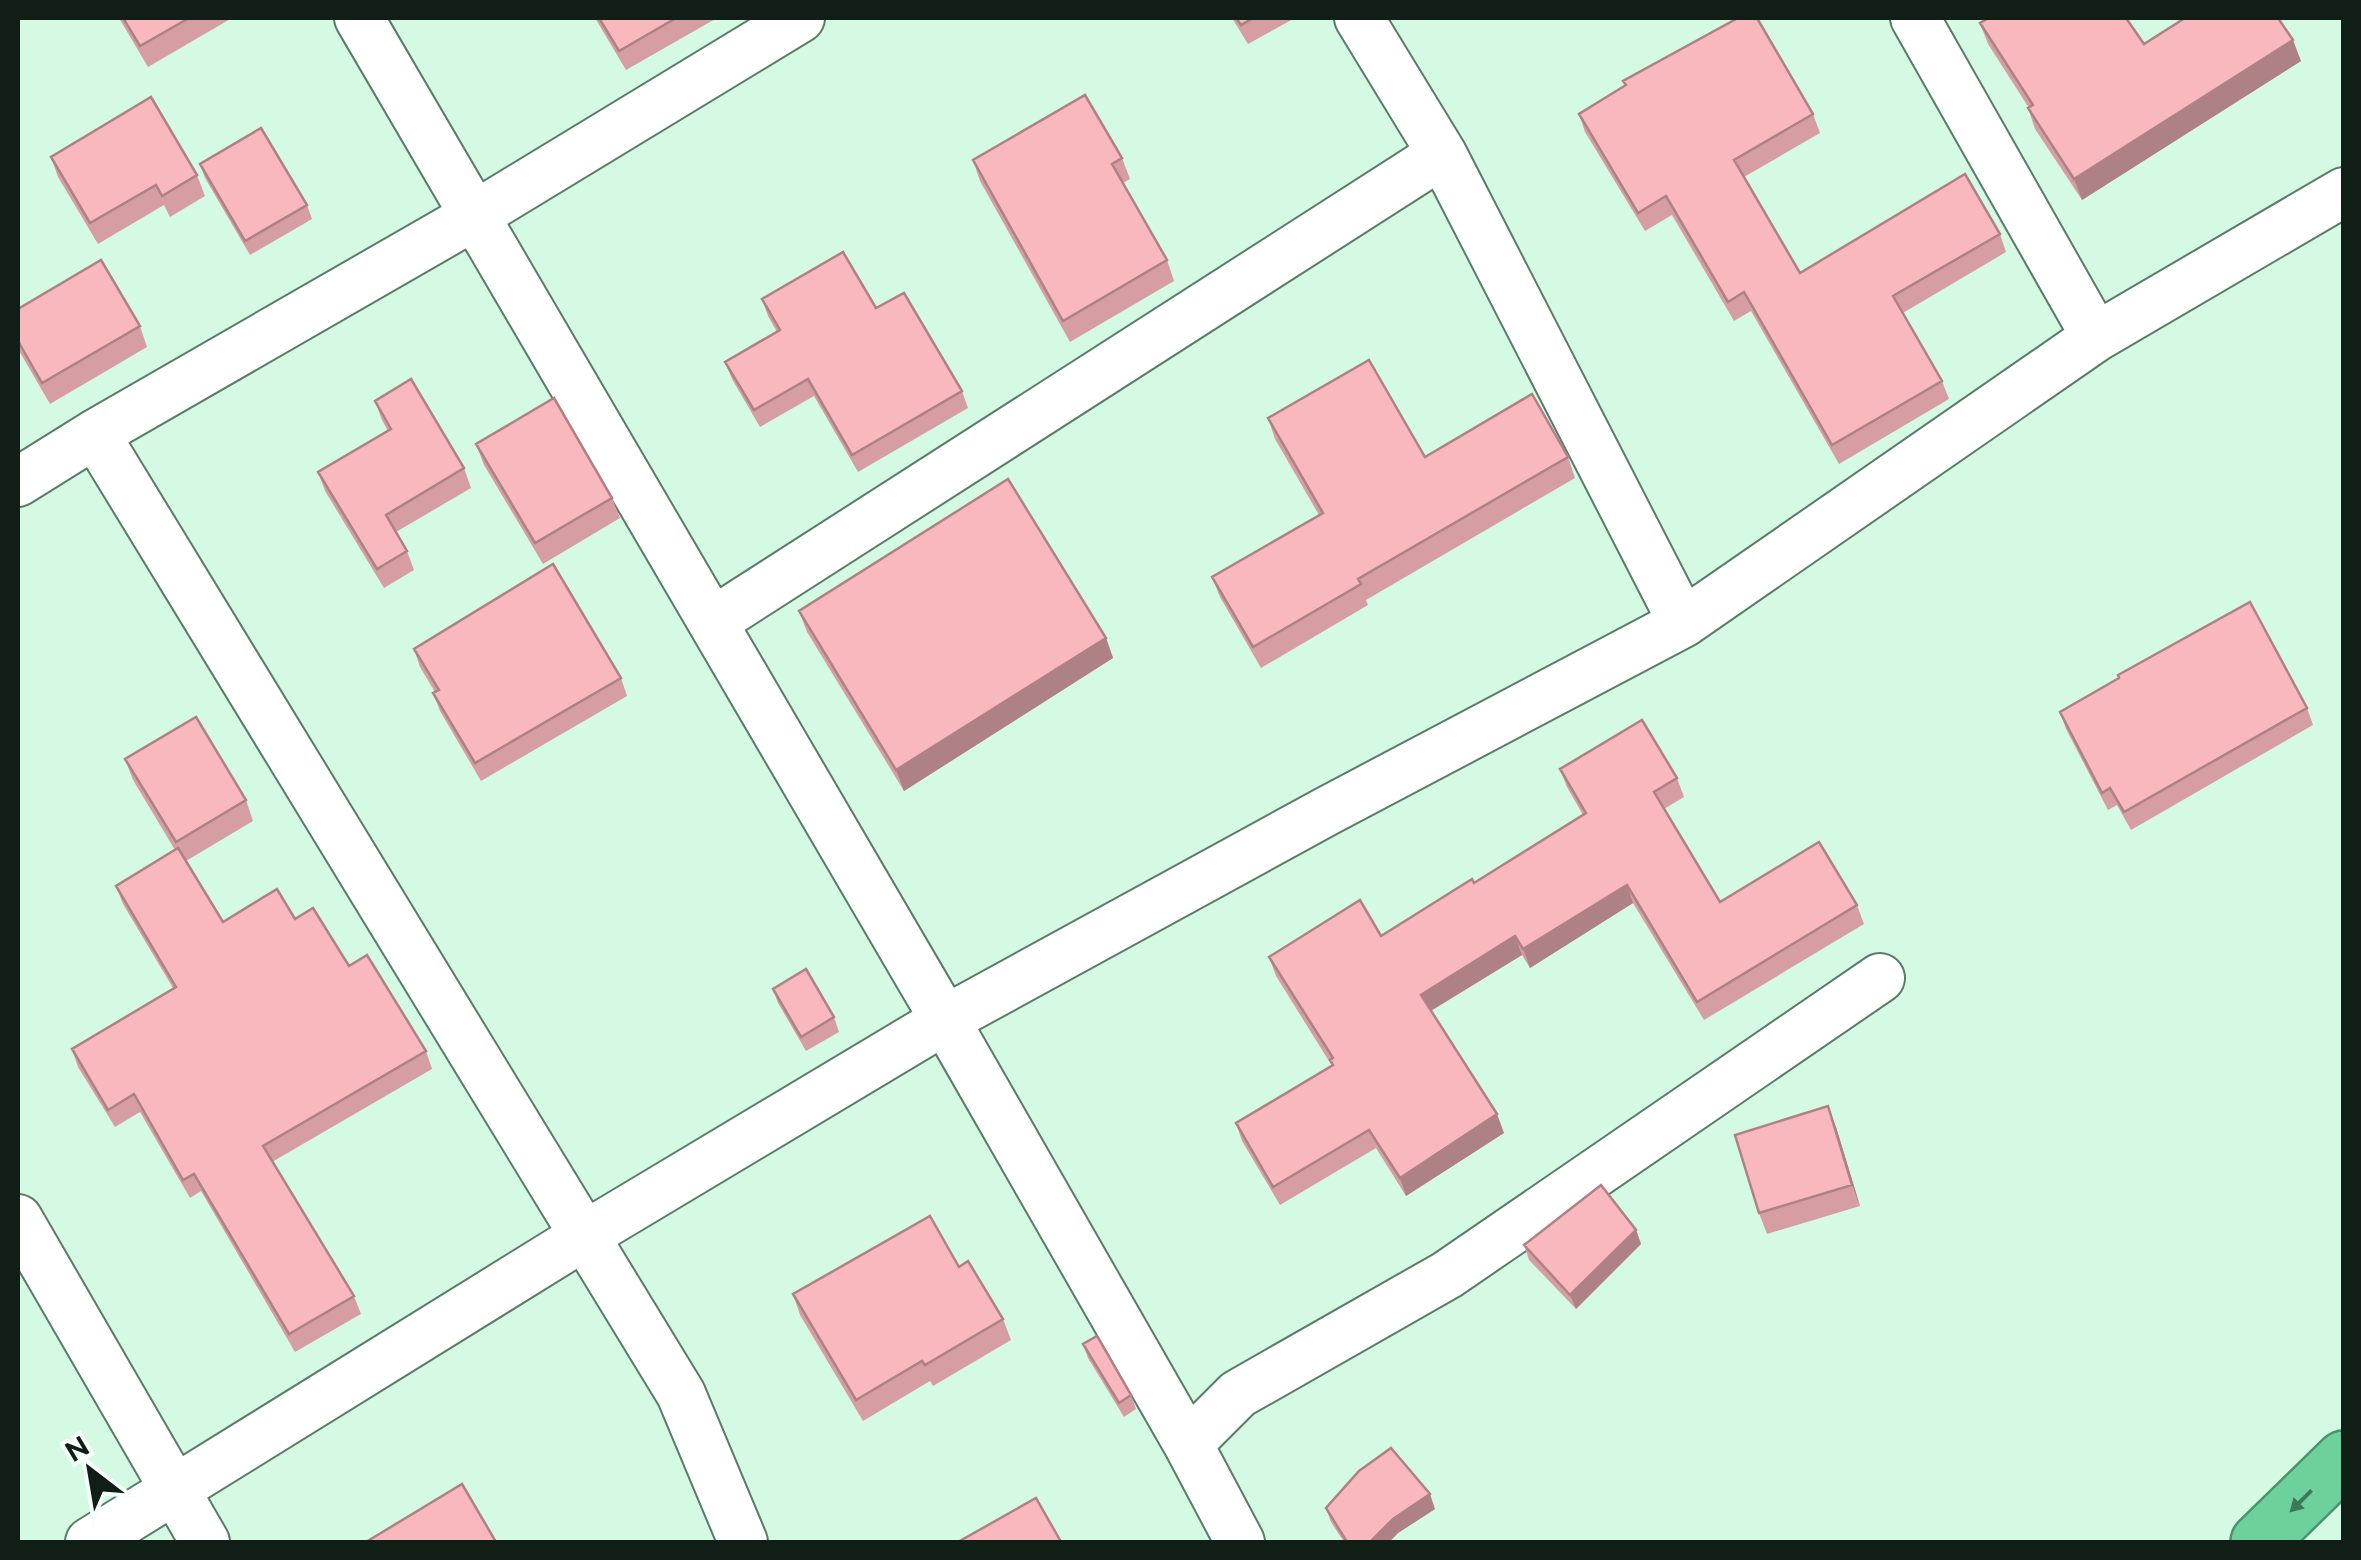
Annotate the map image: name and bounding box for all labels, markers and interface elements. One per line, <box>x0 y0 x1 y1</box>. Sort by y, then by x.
north arrow <box>40 1420 140 1520</box>
text: N <box>60 1429 95 1469</box>
one-way arrow <box>2290 1488 2314 1512</box>

